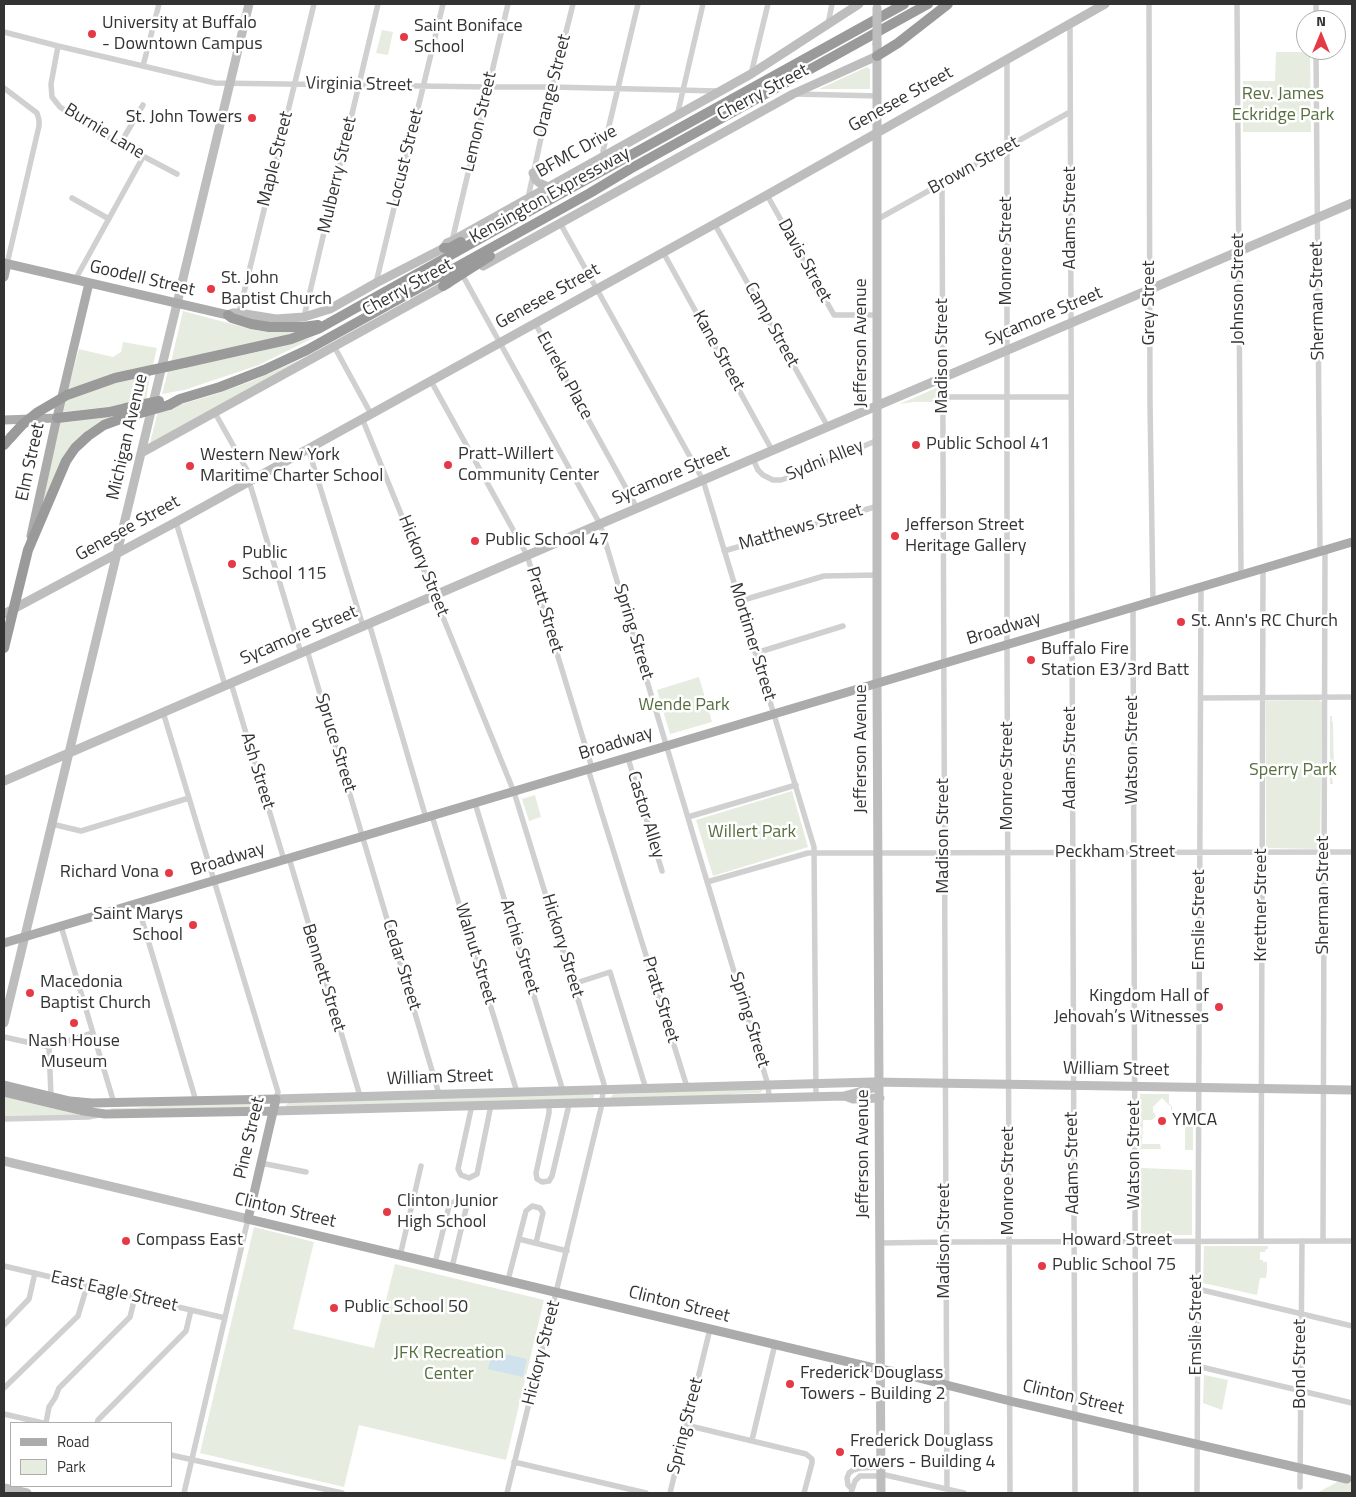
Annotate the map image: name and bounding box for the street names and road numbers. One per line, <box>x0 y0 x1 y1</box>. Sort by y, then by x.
street label: Orange Street <box>530 32 576 140</box>
street label: Cherry Street <box>714 60 812 126</box>
street label: Genesee Street <box>845 62 957 138</box>
street label: Lemon Street <box>458 70 502 174</box>
street label: Virginia Street <box>305 73 413 97</box>
street label: Burnie Lane <box>60 100 148 164</box>
street label: Locust Street <box>383 107 429 209</box>
street label: Maple Street <box>254 109 298 209</box>
street label: Mulberry Street <box>314 115 362 235</box>
street label: BFMC Drive <box>533 121 621 183</box>
street label: Brown Street <box>925 132 1023 200</box>
street label: Kensington Expressway <box>466 143 634 249</box>
street label: Adams Street <box>1060 167 1082 269</box>
street label: Monroe Street <box>996 196 1018 306</box>
street label: Davis Street <box>772 216 836 306</box>
street label: Johnson Street <box>1228 233 1250 345</box>
street label: Sherman Street <box>1306 241 1330 361</box>
street label: Cherry Street <box>359 254 457 322</box>
street label: Goodell Street <box>87 256 197 302</box>
street label: Genesee Street <box>492 259 604 335</box>
street label: Grey Street <box>1139 260 1161 346</box>
street label: Jefferson Avenue <box>851 278 873 408</box>
street label: Camp Street <box>739 279 803 371</box>
street label: Sycamore Street <box>982 283 1106 351</box>
street label: Madison Street <box>932 298 954 414</box>
street label: Kane Street <box>687 307 749 395</box>
street label: Eureka Place <box>531 328 597 424</box>
street label: Michigan Avenue <box>103 372 153 502</box>
street label: Elm Street <box>12 421 50 503</box>
street label: Sydni Alley <box>783 436 867 486</box>
street label: Sycamore Street <box>609 442 733 510</box>
street label: Genesee Street <box>72 491 184 567</box>
street label: Matthews Street <box>737 500 865 556</box>
street label: Hickory Street <box>393 512 453 620</box>
street label: Pratt Street <box>521 564 567 656</box>
street label: Mortimer Street <box>724 581 780 703</box>
street label: Spring Street <box>608 582 658 682</box>
street label: Sycamore Street <box>237 602 361 670</box>
street label: Broadway <box>964 607 1044 651</box>
street label: Jefferson Avenue <box>851 684 873 814</box>
street label: Spruce Street <box>310 691 360 795</box>
street label: Watson Street <box>1122 696 1144 804</box>
street label: Adams Street <box>1060 707 1082 809</box>
street label: Monroe Street <box>997 721 1019 831</box>
street label: Broadway <box>576 722 656 766</box>
street label: Ash Street <box>235 730 279 812</box>
street label: Castor Alley <box>622 769 668 861</box>
street label: Madison Street <box>933 778 955 894</box>
street label: Sherman Street <box>1313 836 1335 954</box>
street label: Broadway <box>188 838 268 882</box>
street label: Peckham Street <box>1055 842 1175 864</box>
street label: Krettner Street <box>1251 848 1273 962</box>
street label: Emslie Street <box>1189 870 1211 970</box>
street label: Hickory Street <box>536 892 588 1000</box>
street label: Archie Street <box>494 897 544 997</box>
street label: Walnut Street <box>449 901 501 1007</box>
street label: Cedar Street <box>377 917 425 1013</box>
street label: Bennett Street <box>296 922 350 1034</box>
street label: Pratt Street <box>637 954 683 1046</box>
street label: Spring Street <box>724 970 774 1070</box>
street label: William Street <box>1063 1058 1169 1082</box>
street label: William Street <box>386 1065 494 1091</box>
street label: Jefferson Avenue <box>853 1089 875 1219</box>
street label: Pine Street <box>230 1095 270 1181</box>
street label: Watson Street <box>1124 1101 1146 1209</box>
street label: Adams Street <box>1061 1111 1085 1215</box>
street label: Monroe Street <box>998 1126 1020 1236</box>
street label: Madison Street <box>934 1183 956 1299</box>
street label: Clinton Street <box>232 1189 338 1233</box>
street label: Howard Street <box>1062 1230 1172 1252</box>
street label: East Eagle Street <box>49 1267 179 1317</box>
street label: Emslie Street <box>1186 1275 1208 1375</box>
street label: Clinton Street <box>626 1282 732 1328</box>
street label: Hickory Street <box>519 1298 565 1408</box>
street label: Bond Street <box>1290 1319 1312 1409</box>
street label: Spring Street <box>664 1376 708 1476</box>
street label: Clinton Street <box>1020 1376 1126 1420</box>

